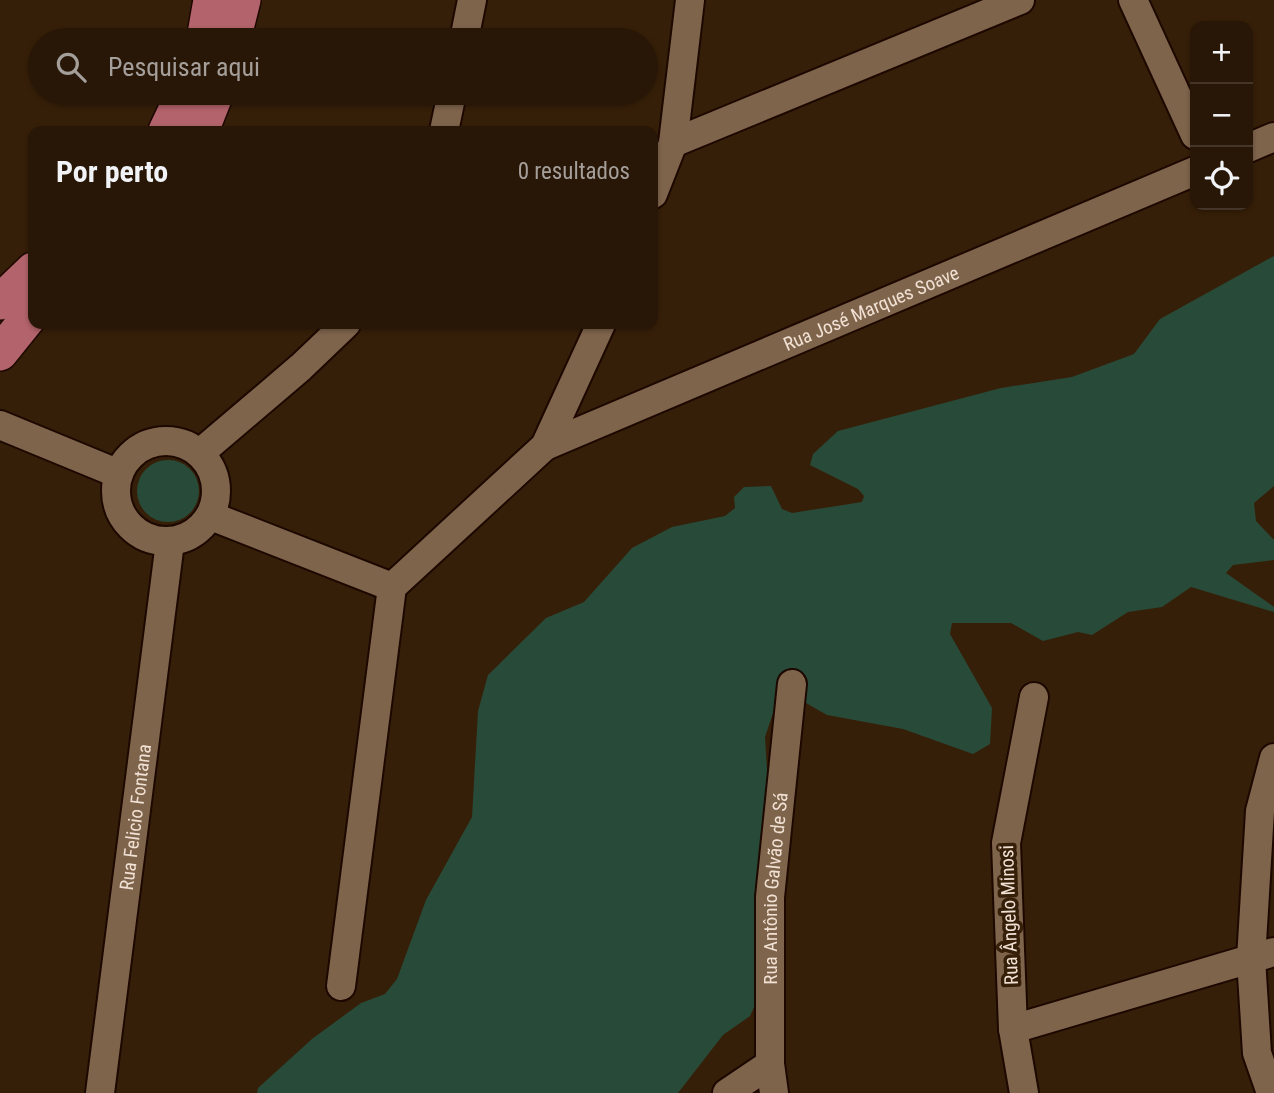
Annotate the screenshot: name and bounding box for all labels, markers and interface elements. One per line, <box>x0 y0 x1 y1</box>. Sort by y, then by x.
map controls <box>1190 21 1253 210</box>
button: + <box>1190 21 1253 84</box>
search box <box>28 28 658 105</box>
icon: search <box>52 48 90 86</box>
text: Pesquisar aqui <box>108 52 260 82</box>
button: − <box>1190 84 1253 147</box>
button: locate <box>1190 147 1253 210</box>
text: Por perto <box>56 154 168 189</box>
text: 0 resultados <box>518 158 630 185</box>
street label: Rua José Marques Soave <box>780 261 962 355</box>
street label: Rua Felicio Fontana <box>114 743 156 892</box>
street label: Rua Antônio Galvão de Sá <box>759 791 792 985</box>
street label: Rua Ângelo Minosi <box>995 845 1023 985</box>

